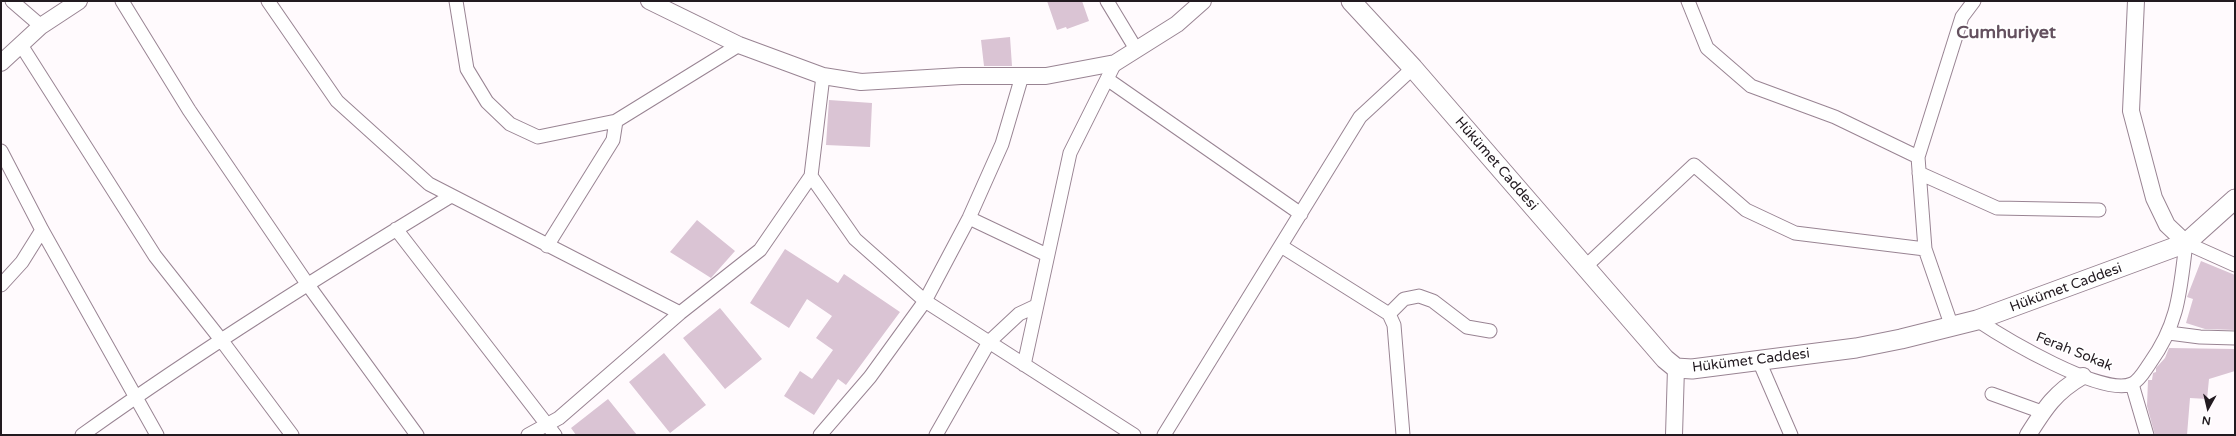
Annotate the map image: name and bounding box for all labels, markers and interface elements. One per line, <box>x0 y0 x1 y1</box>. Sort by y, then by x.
district label: Cumhuriyet <box>1956 22 2056 44</box>
street label: Hükümet Caddesi <box>1451 114 1541 214</box>
street label: Hükümet Caddesi <box>2008 260 2124 316</box>
street label: Ferah Sokak <box>2033 329 2115 375</box>
street label: Hükümet Caddesi <box>1691 345 1811 377</box>
north arrow <box>2188 388 2228 428</box>
text: N <box>2201 413 2212 427</box>

